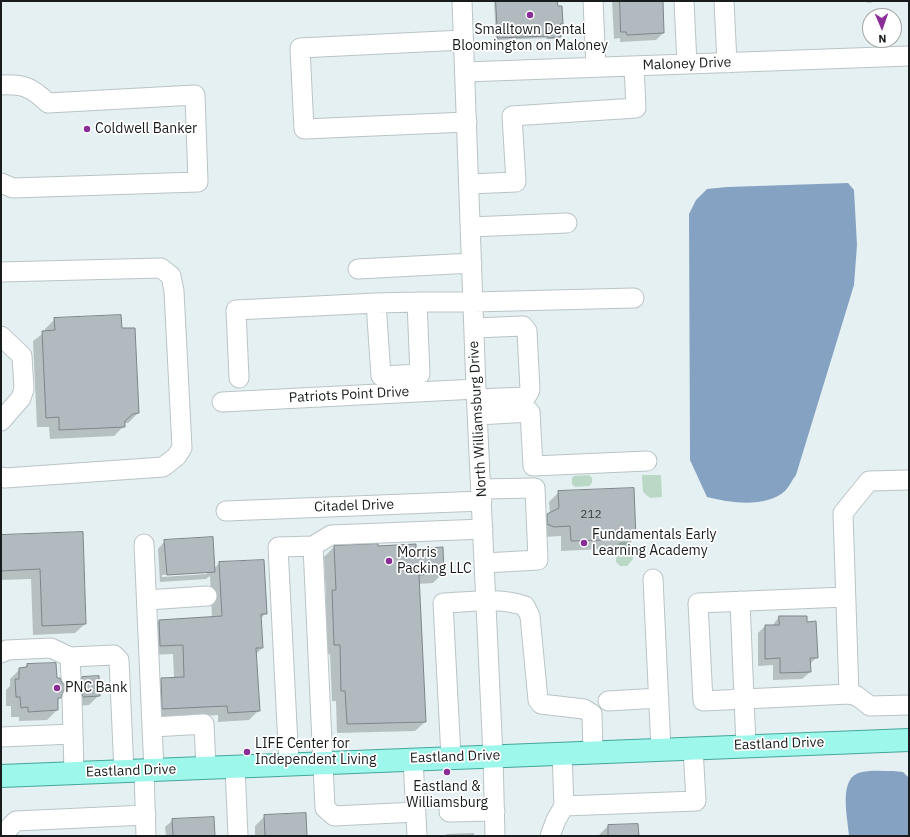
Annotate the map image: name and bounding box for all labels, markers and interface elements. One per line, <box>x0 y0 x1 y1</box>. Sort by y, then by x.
north arrow <box>862 8 902 48</box>
marker: Smalltown Dental Bloomington on Maloney <box>525 10 535 20</box>
place label: Smalltown Dental Bloomington on Maloney <box>452 22 608 54</box>
text: N <box>878 32 887 46</box>
street label: Maloney Drive <box>642 54 732 74</box>
place label: Coldwell Banker <box>95 121 197 137</box>
marker: Coldwell Banker <box>82 124 92 134</box>
street label: North Williamsburg Drive <box>466 340 490 498</box>
street label: Patriots Point Drive <box>288 383 410 407</box>
street label: Citadel Drive <box>314 496 394 516</box>
house number: 212 <box>580 508 602 522</box>
place label: Fundamentals Early Learning Academy <box>592 527 717 560</box>
marker: Fundamentals Early Learning Academy <box>579 538 589 548</box>
place label: Morris Packing LLC <box>397 545 472 578</box>
marker: Morris Packing LLC <box>384 556 394 566</box>
place label: PNC Bank <box>65 680 127 696</box>
marker: PNC Bank <box>52 683 62 693</box>
street label: Eastland Drive <box>734 734 824 754</box>
place label: LIFE Center for Independent Living <box>255 736 376 768</box>
marker: LIFE Center for Independent Living <box>242 747 252 757</box>
street label: Eastland Drive <box>410 747 500 767</box>
street label: Eastland Drive <box>86 761 176 781</box>
marker: Eastland & Williamsburg <box>442 767 452 777</box>
place label: Eastland & Williamsburg <box>406 779 488 812</box>

